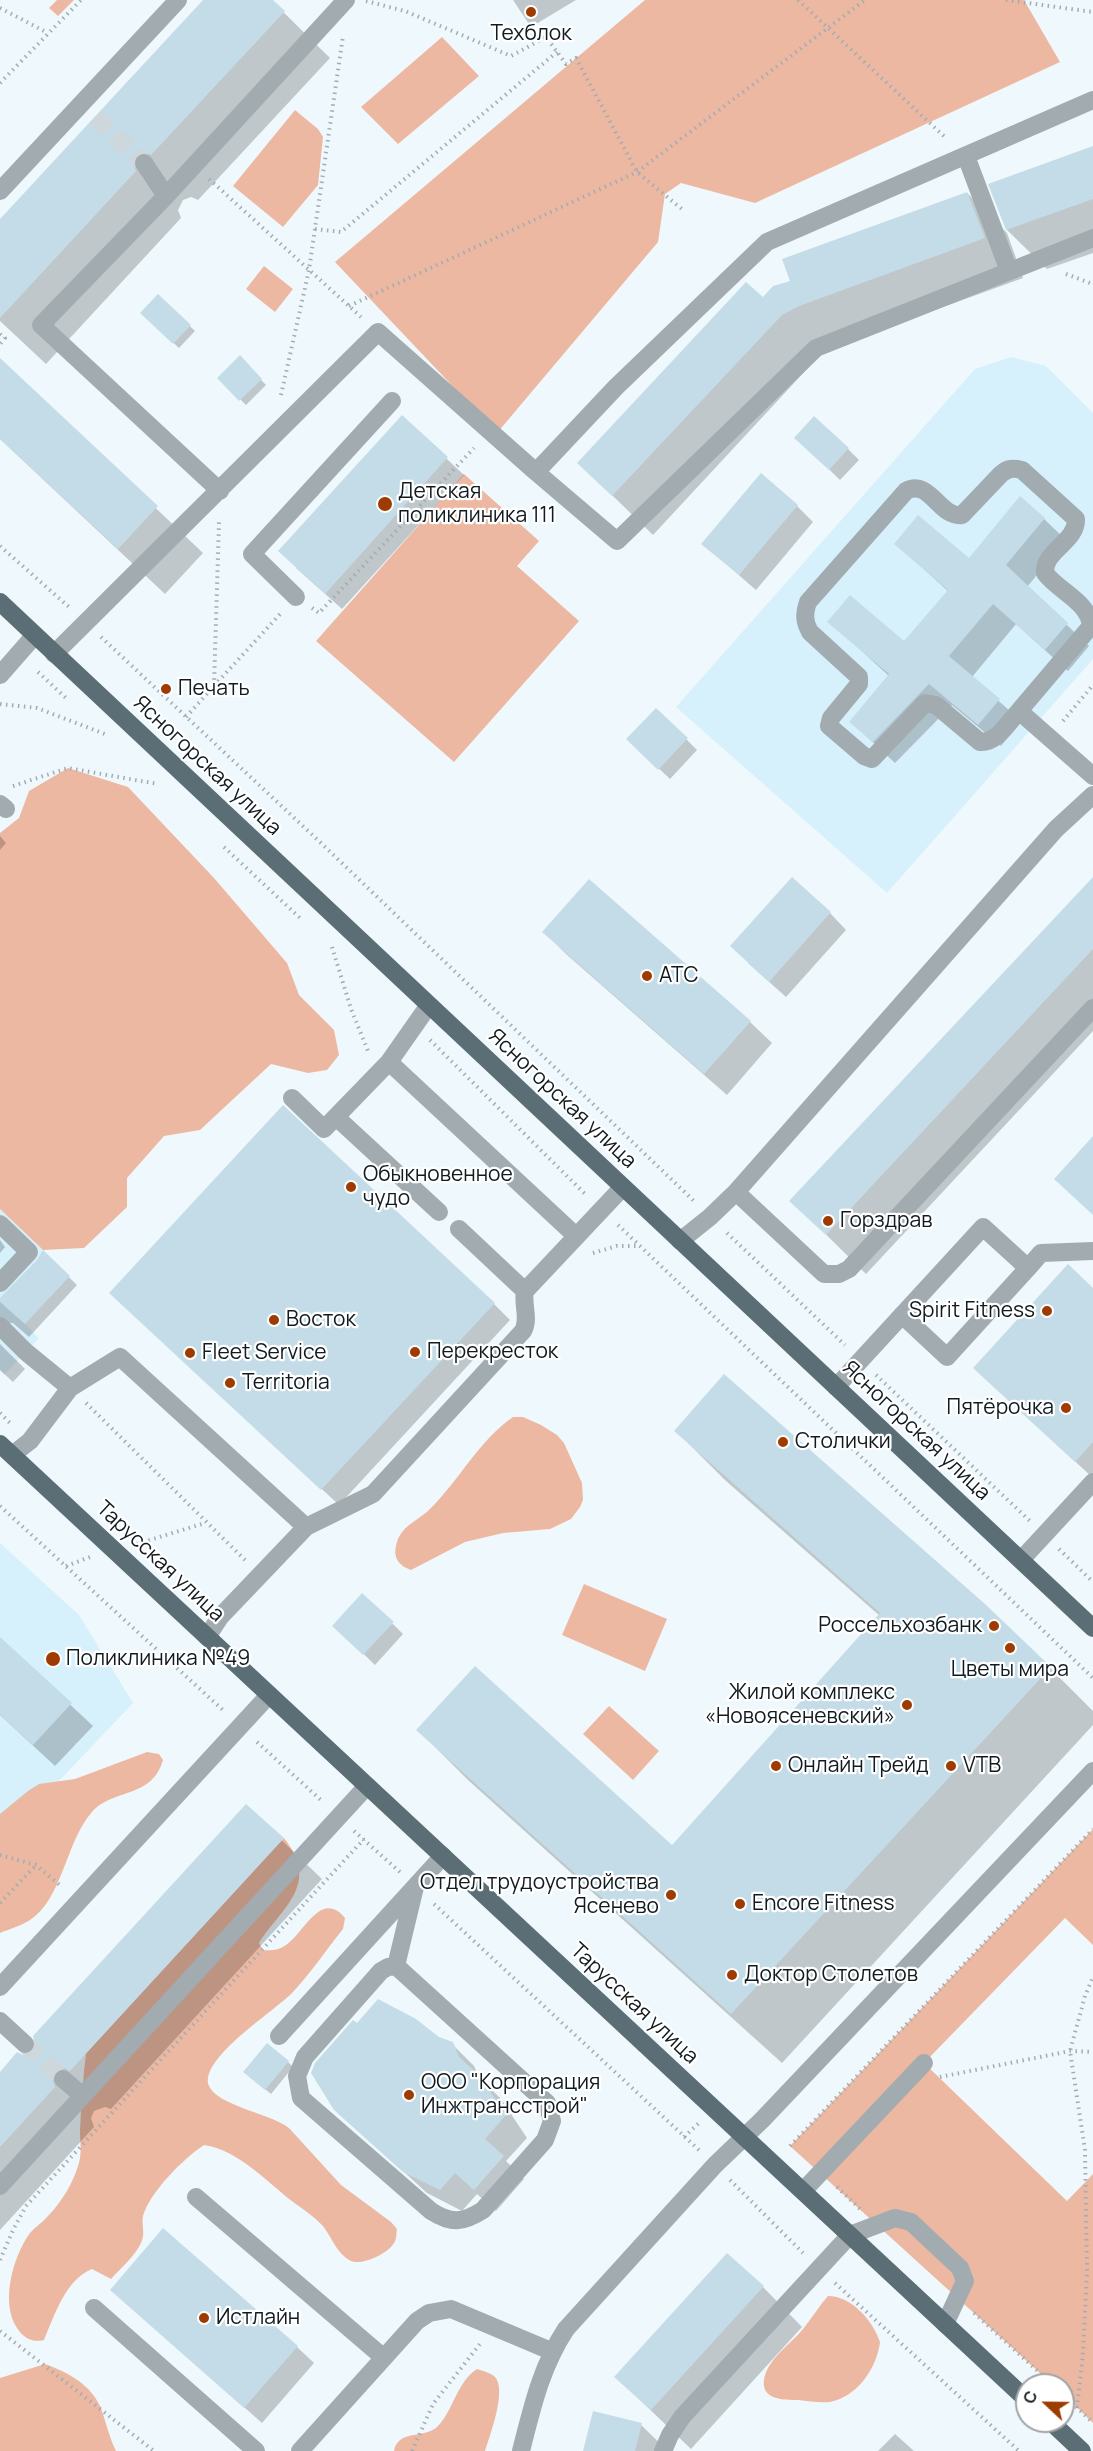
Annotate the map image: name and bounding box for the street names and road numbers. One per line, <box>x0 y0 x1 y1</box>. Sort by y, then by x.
street label: Ясногорская улица <box>128 691 286 841</box>
street label: Ясногорская улица <box>483 1024 641 1174</box>
street label: Ясногорская улица <box>837 1356 995 1506</box>
street label: Тарусская улица <box>91 1496 229 1628</box>
street label: Тарусская улица <box>565 1938 703 2070</box>

